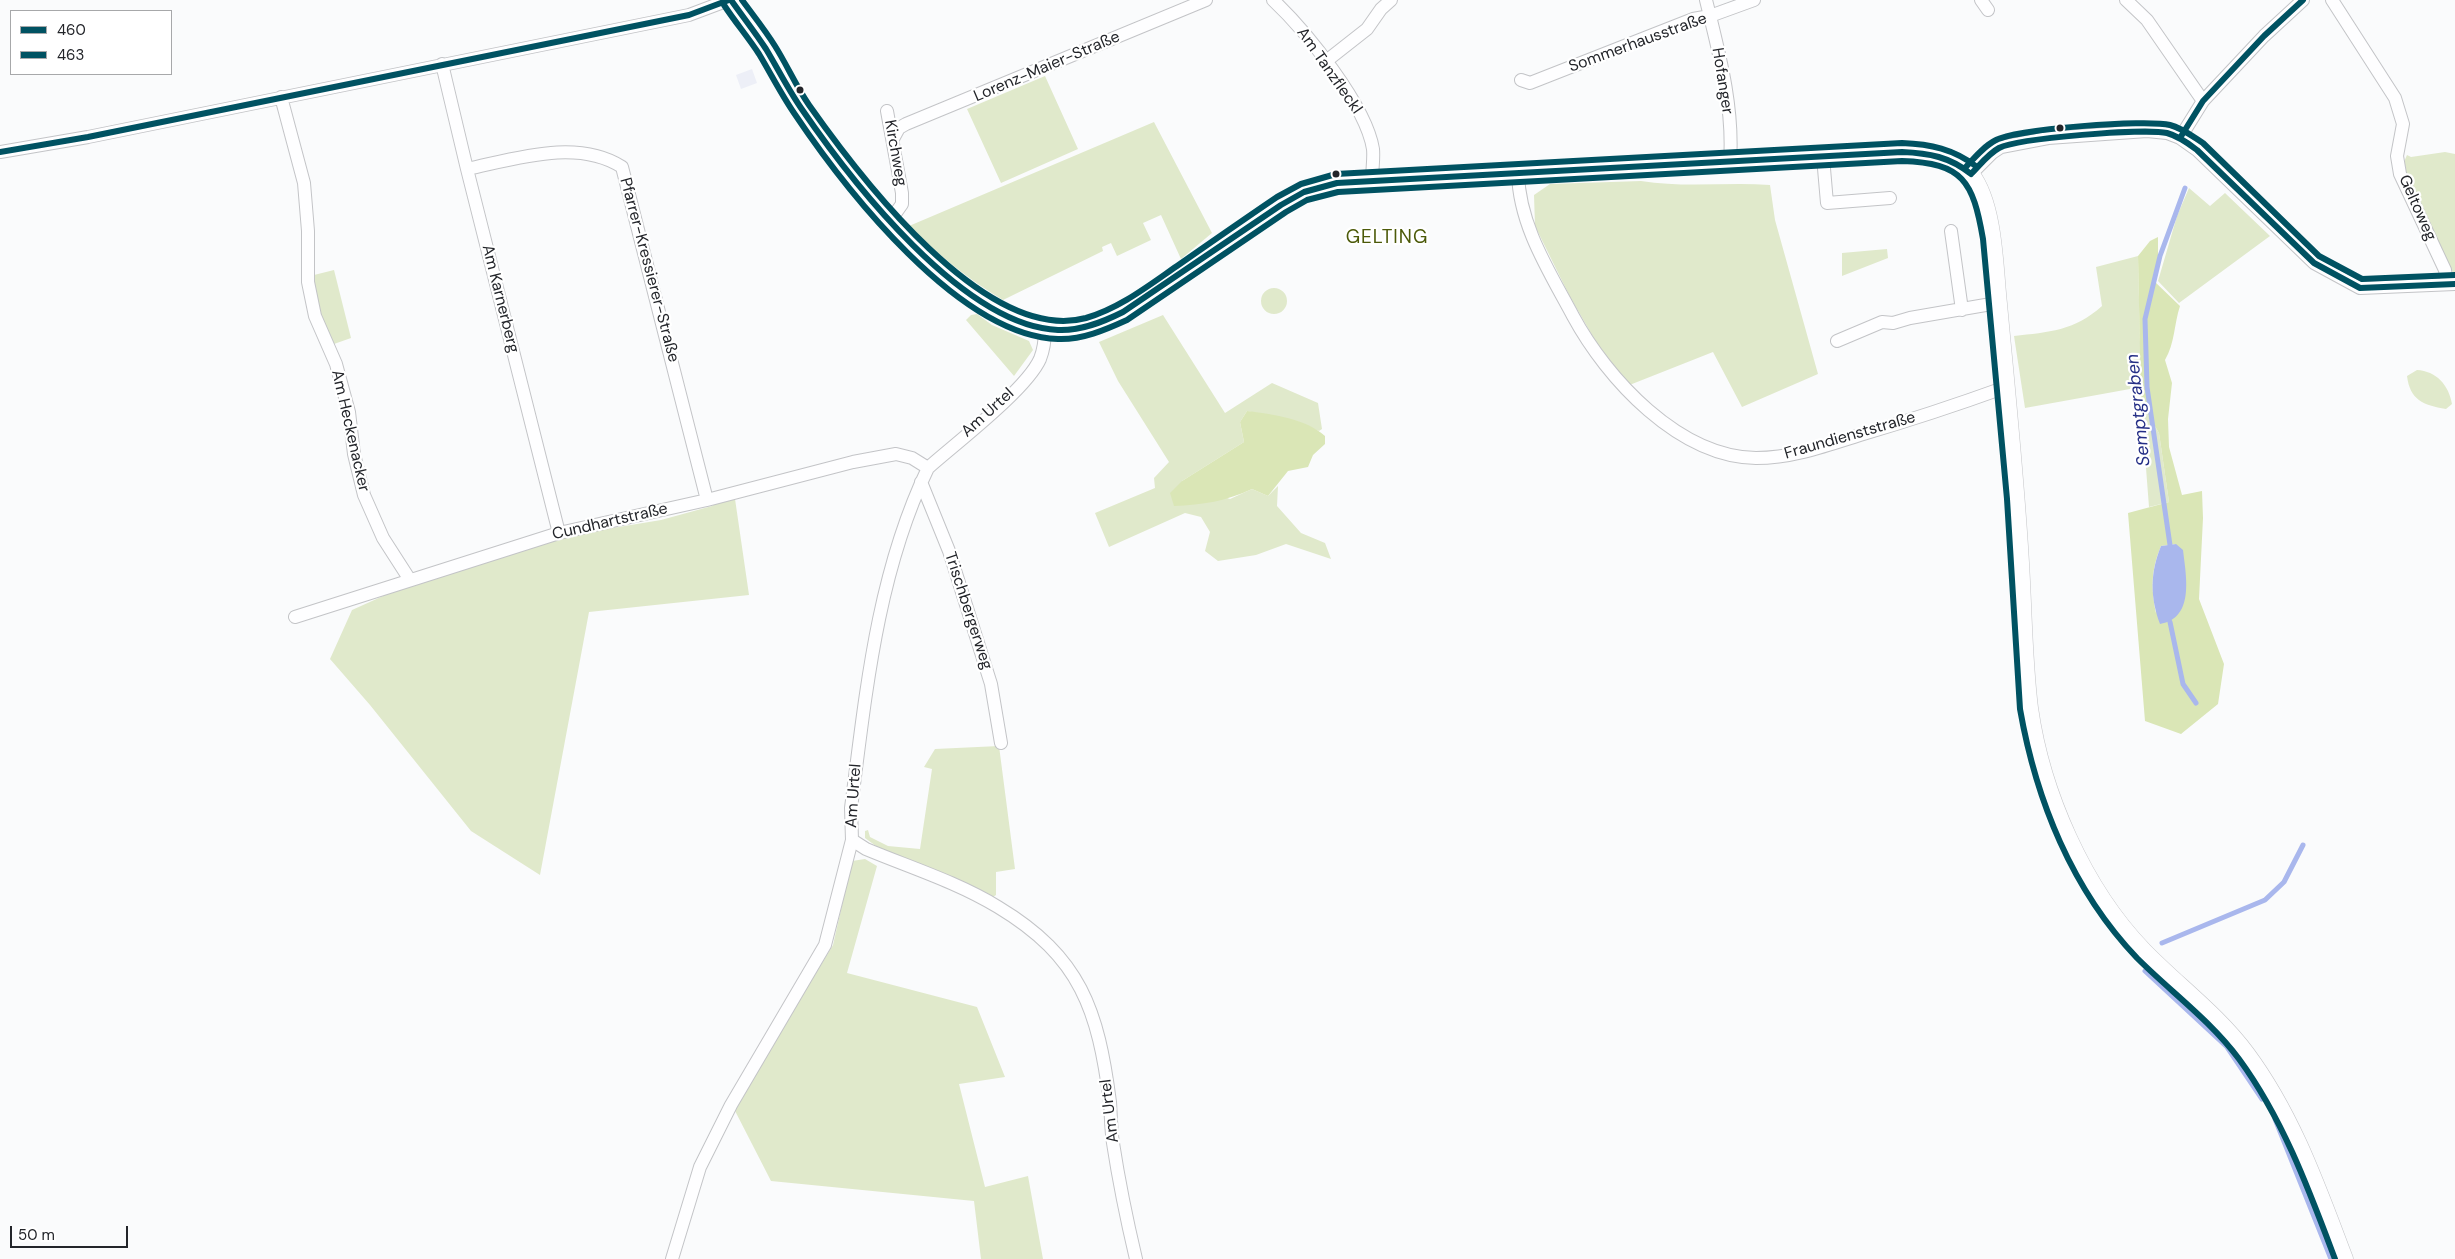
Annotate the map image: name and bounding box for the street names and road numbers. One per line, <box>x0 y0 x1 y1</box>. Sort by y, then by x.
street label: Sommerhausstraße <box>1566 9 1710 77</box>
street label: Am Tanzfleckl <box>1292 24 1366 118</box>
street label: Lorenz-Maier-Straße <box>971 28 1123 106</box>
street label: Hofanger <box>1707 46 1737 116</box>
street label: Kirchweg <box>880 118 910 188</box>
street label: Geltoweg <box>2394 172 2440 244</box>
street label: Pfarrer-Kressierer-Straße <box>615 176 683 364</box>
street label: Am Karnerberg <box>477 243 523 355</box>
street label: Am Heckenacker <box>327 368 373 494</box>
street label: Am Urtel <box>958 384 1018 442</box>
street label: Fraundienststraße <box>1782 408 1918 464</box>
street label: Cundhartstraße <box>550 499 670 545</box>
street label: Trischbergerweg <box>940 550 996 672</box>
street label: Am Urtel <box>842 763 866 829</box>
street label: Am Urtel <box>1097 1078 1123 1144</box>

